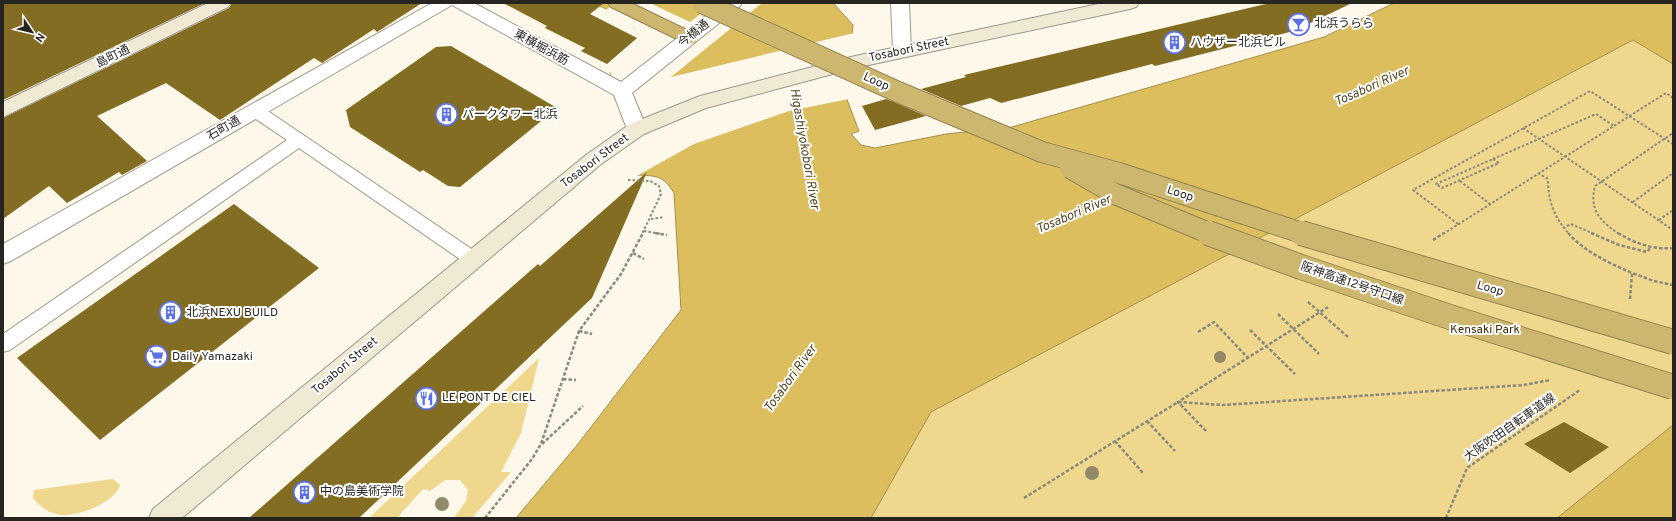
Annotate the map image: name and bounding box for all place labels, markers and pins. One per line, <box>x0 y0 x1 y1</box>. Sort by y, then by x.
bar icon: 北浜うらら <box>1286 11 1312 37</box>
place label: 北浜うらら <box>1314 16 1374 32</box>
building icon: ハウザー北浜ビル <box>1162 30 1188 56</box>
place label: ハウザー北浜ビル <box>1190 35 1286 51</box>
building icon: パークタワー北浜 <box>434 102 460 128</box>
place label: パークタワー北浜 <box>462 107 558 123</box>
building icon: 北浜NEXU BUILD <box>158 300 184 326</box>
place label: 北浜NEXU BUILD <box>186 305 278 321</box>
supermarket icon: Daily Yamazaki <box>144 344 170 370</box>
place label: Daily Yamazaki <box>172 349 253 365</box>
restaurant icon: LE PONT DE CIEL <box>413 385 439 411</box>
place label: LE PONT DE CIEL <box>442 390 536 406</box>
building icon: 中の島美術学院 <box>291 479 317 505</box>
place label: 中の島美術学院 <box>320 484 404 500</box>

